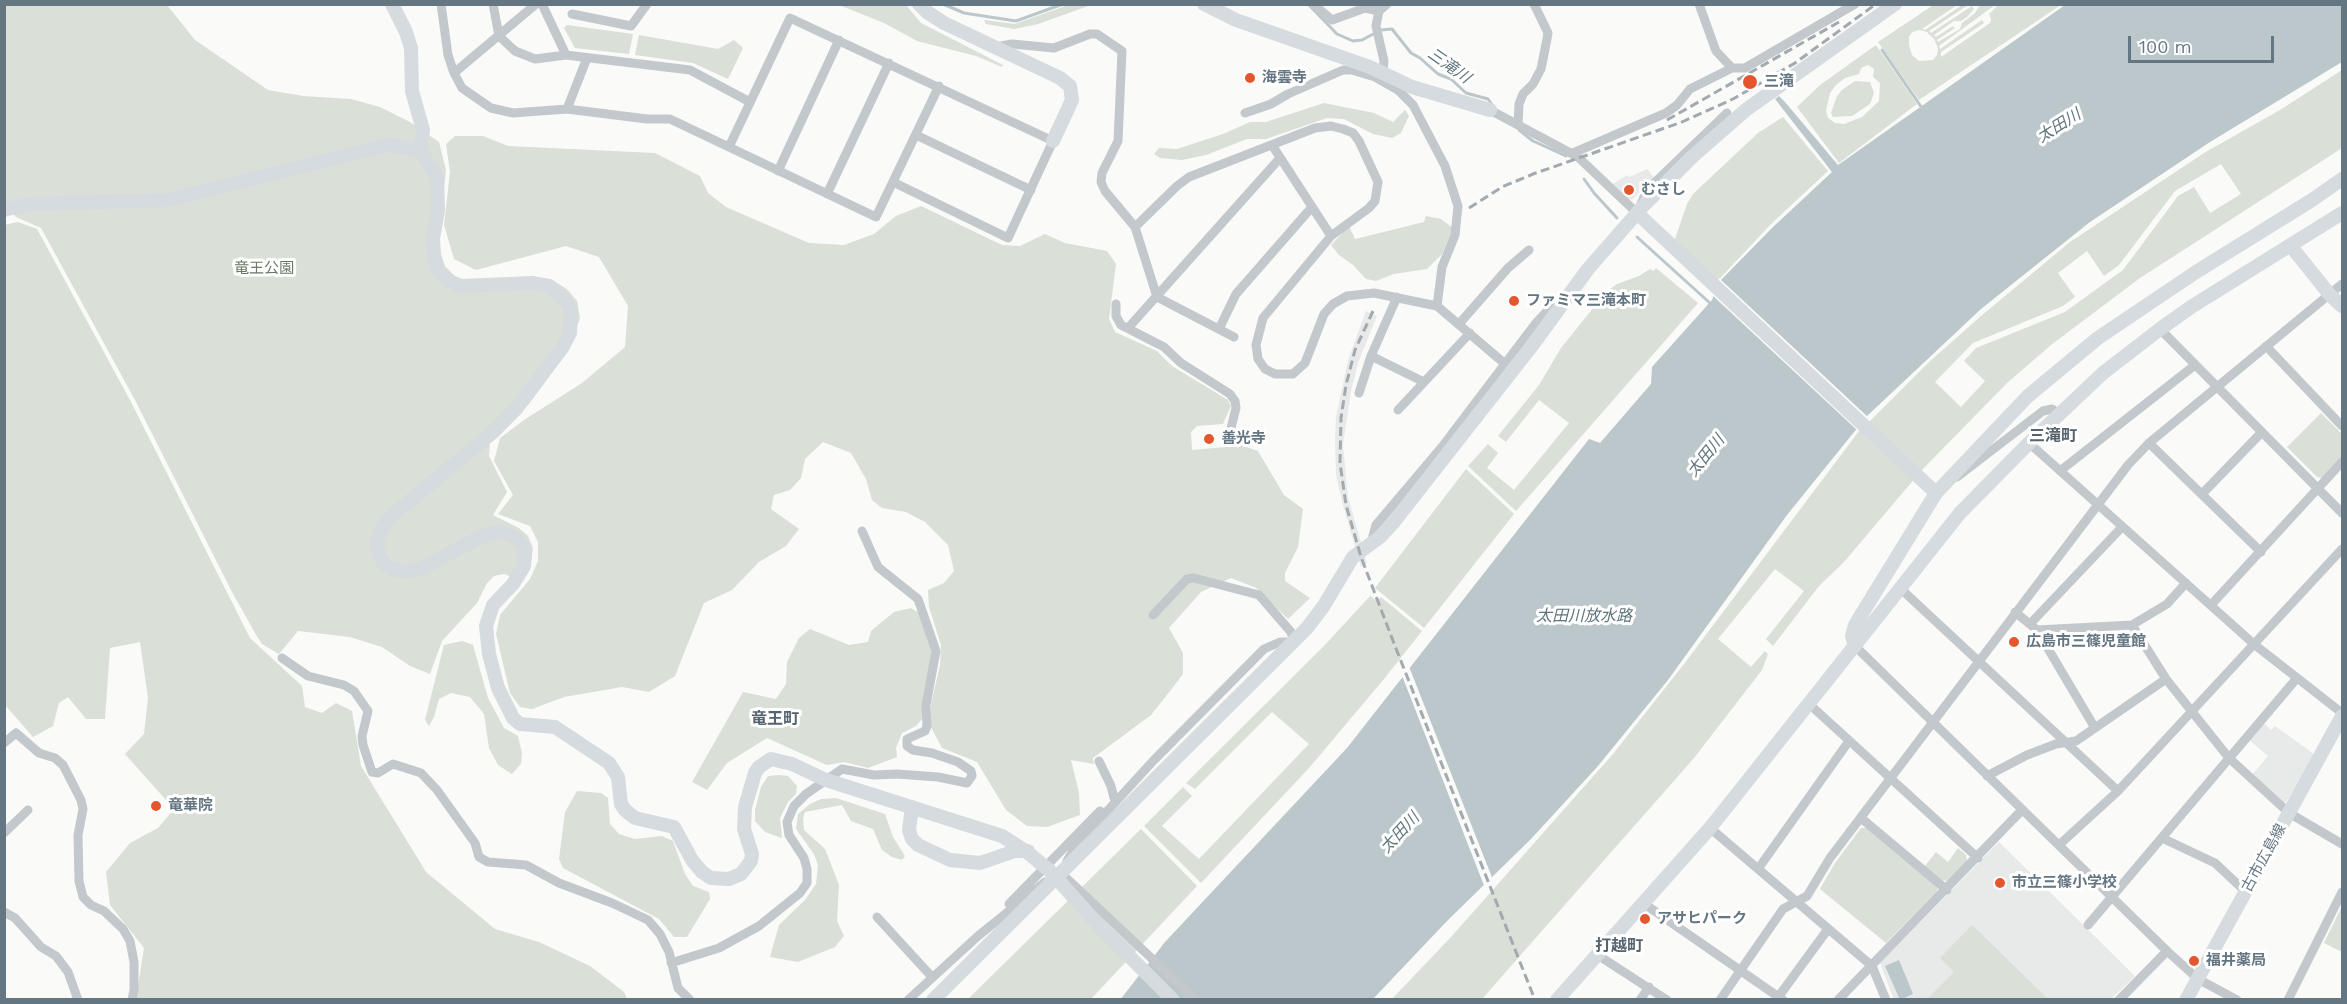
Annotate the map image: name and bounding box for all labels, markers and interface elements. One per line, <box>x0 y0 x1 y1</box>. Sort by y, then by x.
scale bar <box>2131 24 2276 62</box>
text: 100 m <box>2139 36 2192 57</box>
water label: 三滝川 <box>1424 44 1474 88</box>
place label: 海雲寺 <box>1262 69 1307 87</box>
marker: 海雲寺 <box>1243 71 1257 85</box>
marker: 三滝 <box>1741 73 1759 91</box>
place label: 三滝 <box>1764 73 1794 91</box>
water label: 太田川 <box>2034 105 2084 147</box>
place label: むさし <box>1641 181 1686 199</box>
marker: むさし <box>1622 183 1636 197</box>
park label: 竜王公園 <box>234 260 294 278</box>
place label: ファミマ三滝本町 <box>1526 292 1646 310</box>
marker: ファミマ三滝本町 <box>1507 294 1521 308</box>
district label: 三滝町 <box>2029 426 2077 446</box>
place label: 善光寺 <box>1221 430 1266 448</box>
water label: 太田川 <box>1683 431 1729 481</box>
marker: 善光寺 <box>1202 432 1216 446</box>
water label: 太田川放水路 <box>1536 606 1632 626</box>
place label: 広島市三篠児童館 <box>2026 633 2146 651</box>
marker: 広島市三篠児童館 <box>2007 635 2021 649</box>
district label: 竜王町 <box>751 709 799 729</box>
place label: 竜華院 <box>168 797 213 815</box>
marker: 竜華院 <box>149 799 163 813</box>
water label: 太田川 <box>1377 809 1423 857</box>
street label: 古市広島線 <box>2238 821 2290 895</box>
place label: 市立三篠小学校 <box>2012 874 2117 892</box>
marker: 市立三篠小学校 <box>1993 876 2007 890</box>
place label: アサヒパーク <box>1657 910 1747 928</box>
marker: アサヒパーク <box>1638 912 1652 926</box>
district label: 打越町 <box>1595 936 1643 956</box>
place label: 福井薬局 <box>2206 952 2266 970</box>
marker: 福井薬局 <box>2187 954 2201 968</box>

